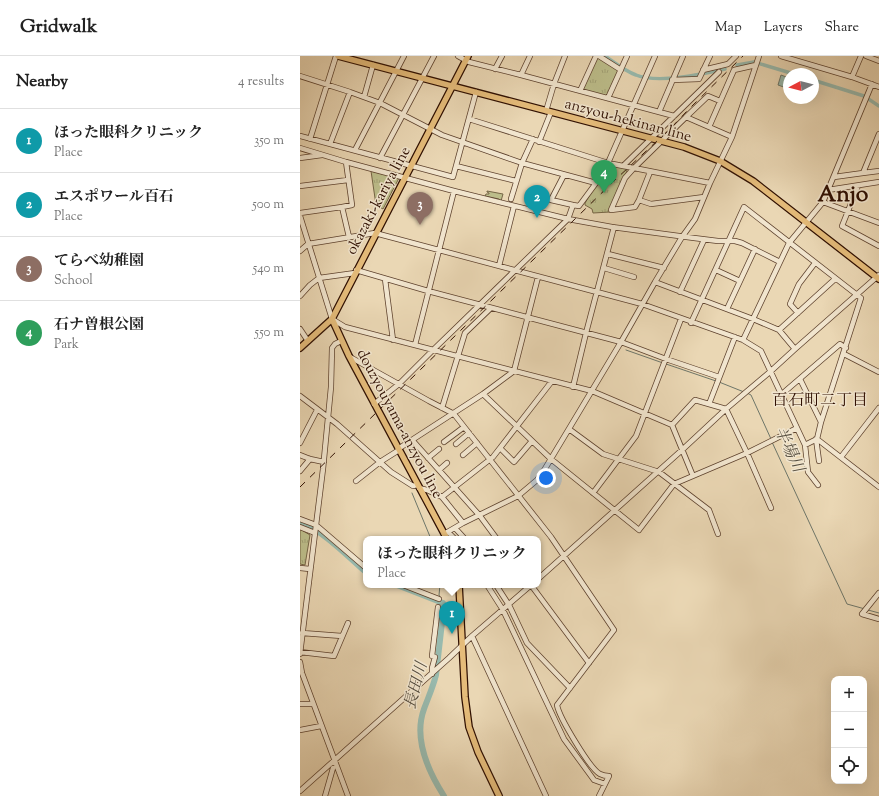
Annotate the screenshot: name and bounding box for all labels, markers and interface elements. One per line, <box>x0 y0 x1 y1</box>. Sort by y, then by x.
text: Gridwalk <box>20 14 97 41</box>
text: Map <box>715 18 742 38</box>
text: Layers <box>764 18 802 38</box>
text: Share <box>824 18 859 38</box>
north arrow <box>783 68 819 104</box>
text: Nearby <box>16 70 68 94</box>
text: 4 results <box>238 73 284 91</box>
street label: anzyou-hekinan line <box>562 94 694 148</box>
text: ほった眼科クリニック <box>54 123 203 144</box>
text: 1 <box>27 132 31 150</box>
text: 350 m <box>254 132 284 150</box>
street label: okazaki-kariya line <box>342 143 416 259</box>
text: Place <box>54 144 83 162</box>
pin: 4 <box>591 160 617 193</box>
district label: Anjo <box>818 179 869 212</box>
pin: 2 <box>524 185 550 218</box>
text: エスポワール百石 <box>54 187 174 208</box>
pin: 3 <box>407 192 433 225</box>
text: 2 <box>26 196 32 214</box>
text: 500 m <box>252 196 284 214</box>
text: Place <box>54 208 83 226</box>
text: てらべ幼稚園 <box>54 251 144 272</box>
text: 3 <box>26 260 32 278</box>
text: 540 m <box>253 260 284 278</box>
text: School <box>54 272 93 290</box>
text: 石ナ曽根公園 <box>54 315 144 336</box>
text: 4 <box>26 324 32 342</box>
text: 550 m <box>255 324 284 342</box>
text: Park <box>54 336 79 354</box>
street label: douzyouyama-anzyou line <box>351 346 447 502</box>
district label: 百石町二丁目 <box>772 390 868 413</box>
water label: 半場川 <box>767 423 809 478</box>
your location <box>536 468 556 488</box>
popup <box>363 536 541 588</box>
text: ほった眼科クリニック <box>377 544 527 565</box>
text: Place <box>377 565 406 583</box>
pin: 1 <box>439 601 465 634</box>
water label: 長田川 <box>400 658 435 712</box>
map controls <box>831 676 867 784</box>
button: + <box>831 676 867 712</box>
button: − <box>831 712 867 748</box>
button: locate <box>831 748 867 784</box>

